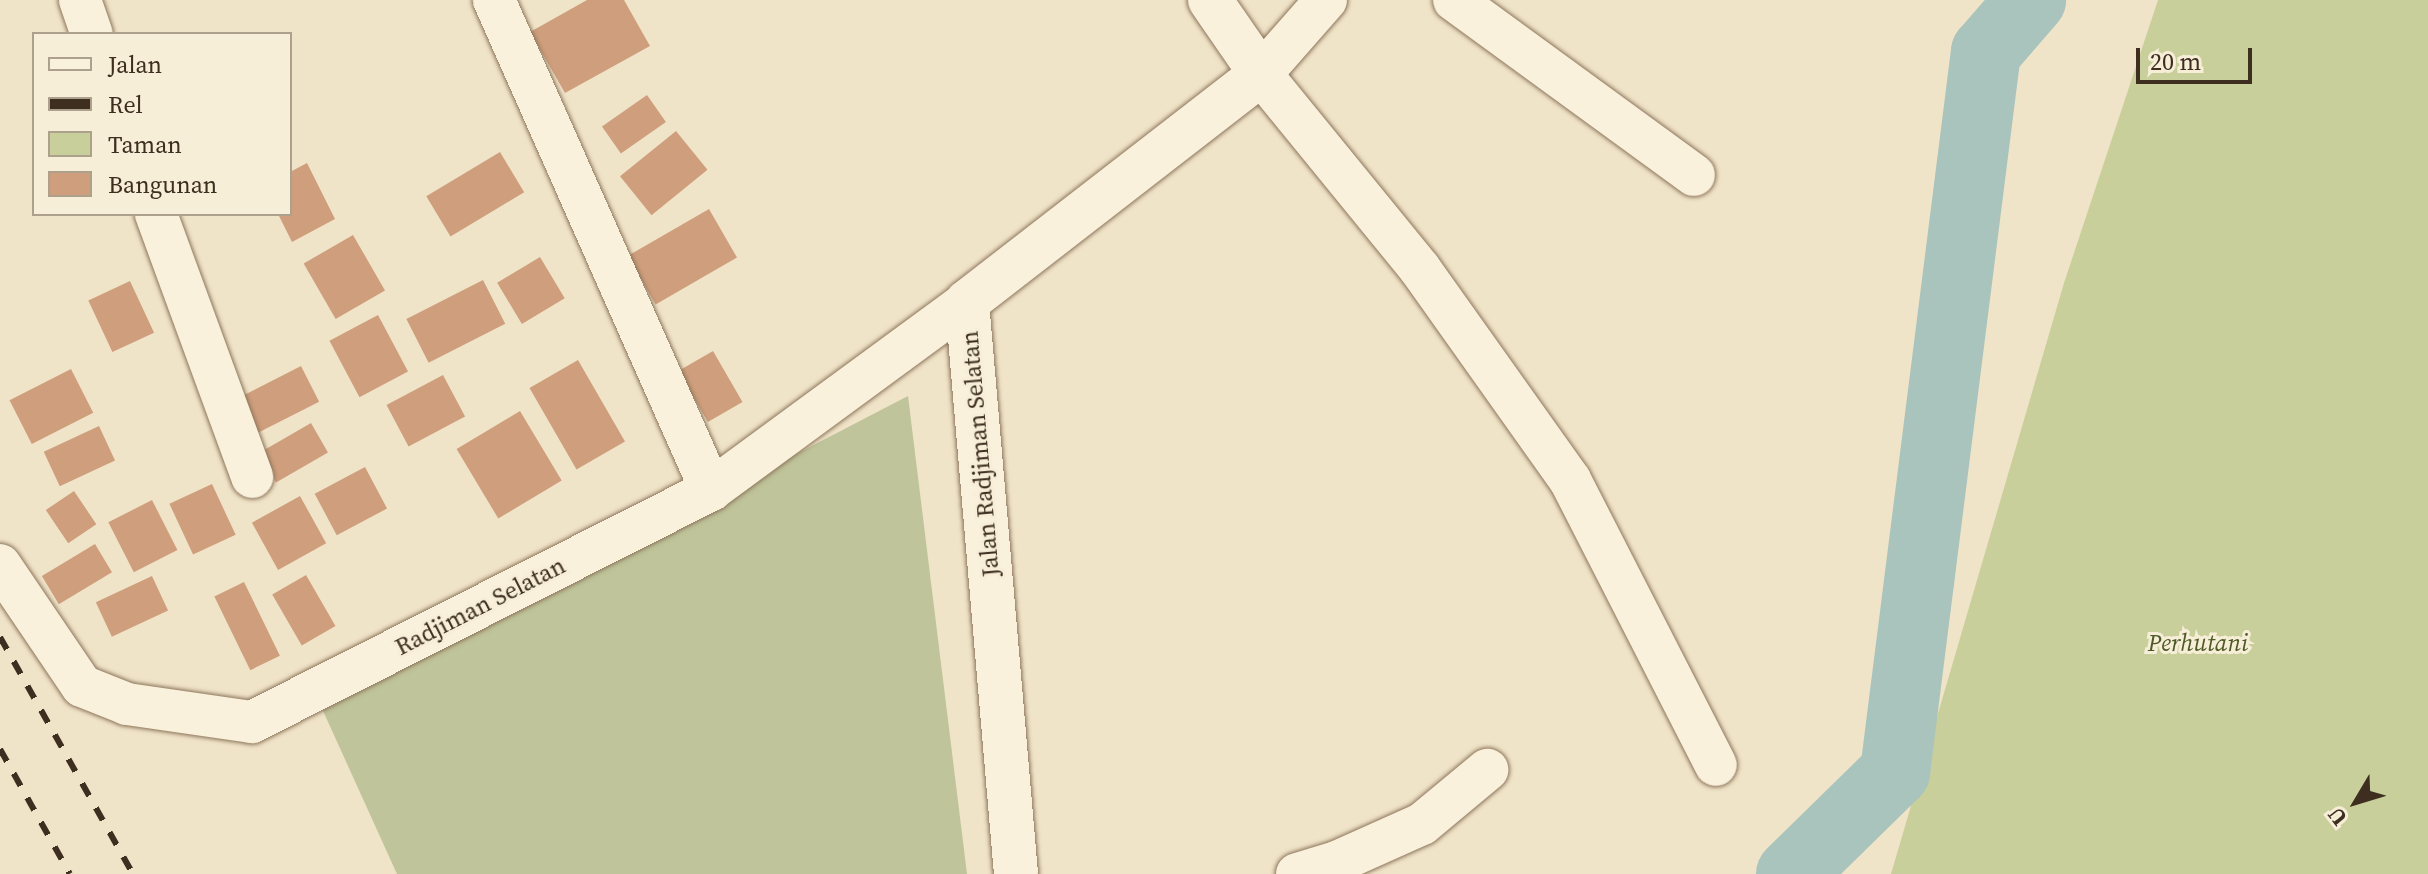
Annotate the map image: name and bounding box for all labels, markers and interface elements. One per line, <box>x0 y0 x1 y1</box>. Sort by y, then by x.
legend <box>32 32 292 216</box>
scale bar <box>2140 32 2256 82</box>
text: 20 m <box>2150 45 2201 78</box>
text: Jalan <box>108 48 162 81</box>
text: Rel <box>108 88 143 121</box>
text: Taman <box>108 128 182 161</box>
text: Bangunan <box>108 168 217 201</box>
street label: Jalan Radjiman Selatan <box>955 330 1005 578</box>
street label: Radjiman Selatan <box>390 551 570 661</box>
park label: Perhutani <box>2148 629 2248 657</box>
north arrow <box>2316 762 2396 842</box>
text: U <box>2320 801 2354 832</box>

